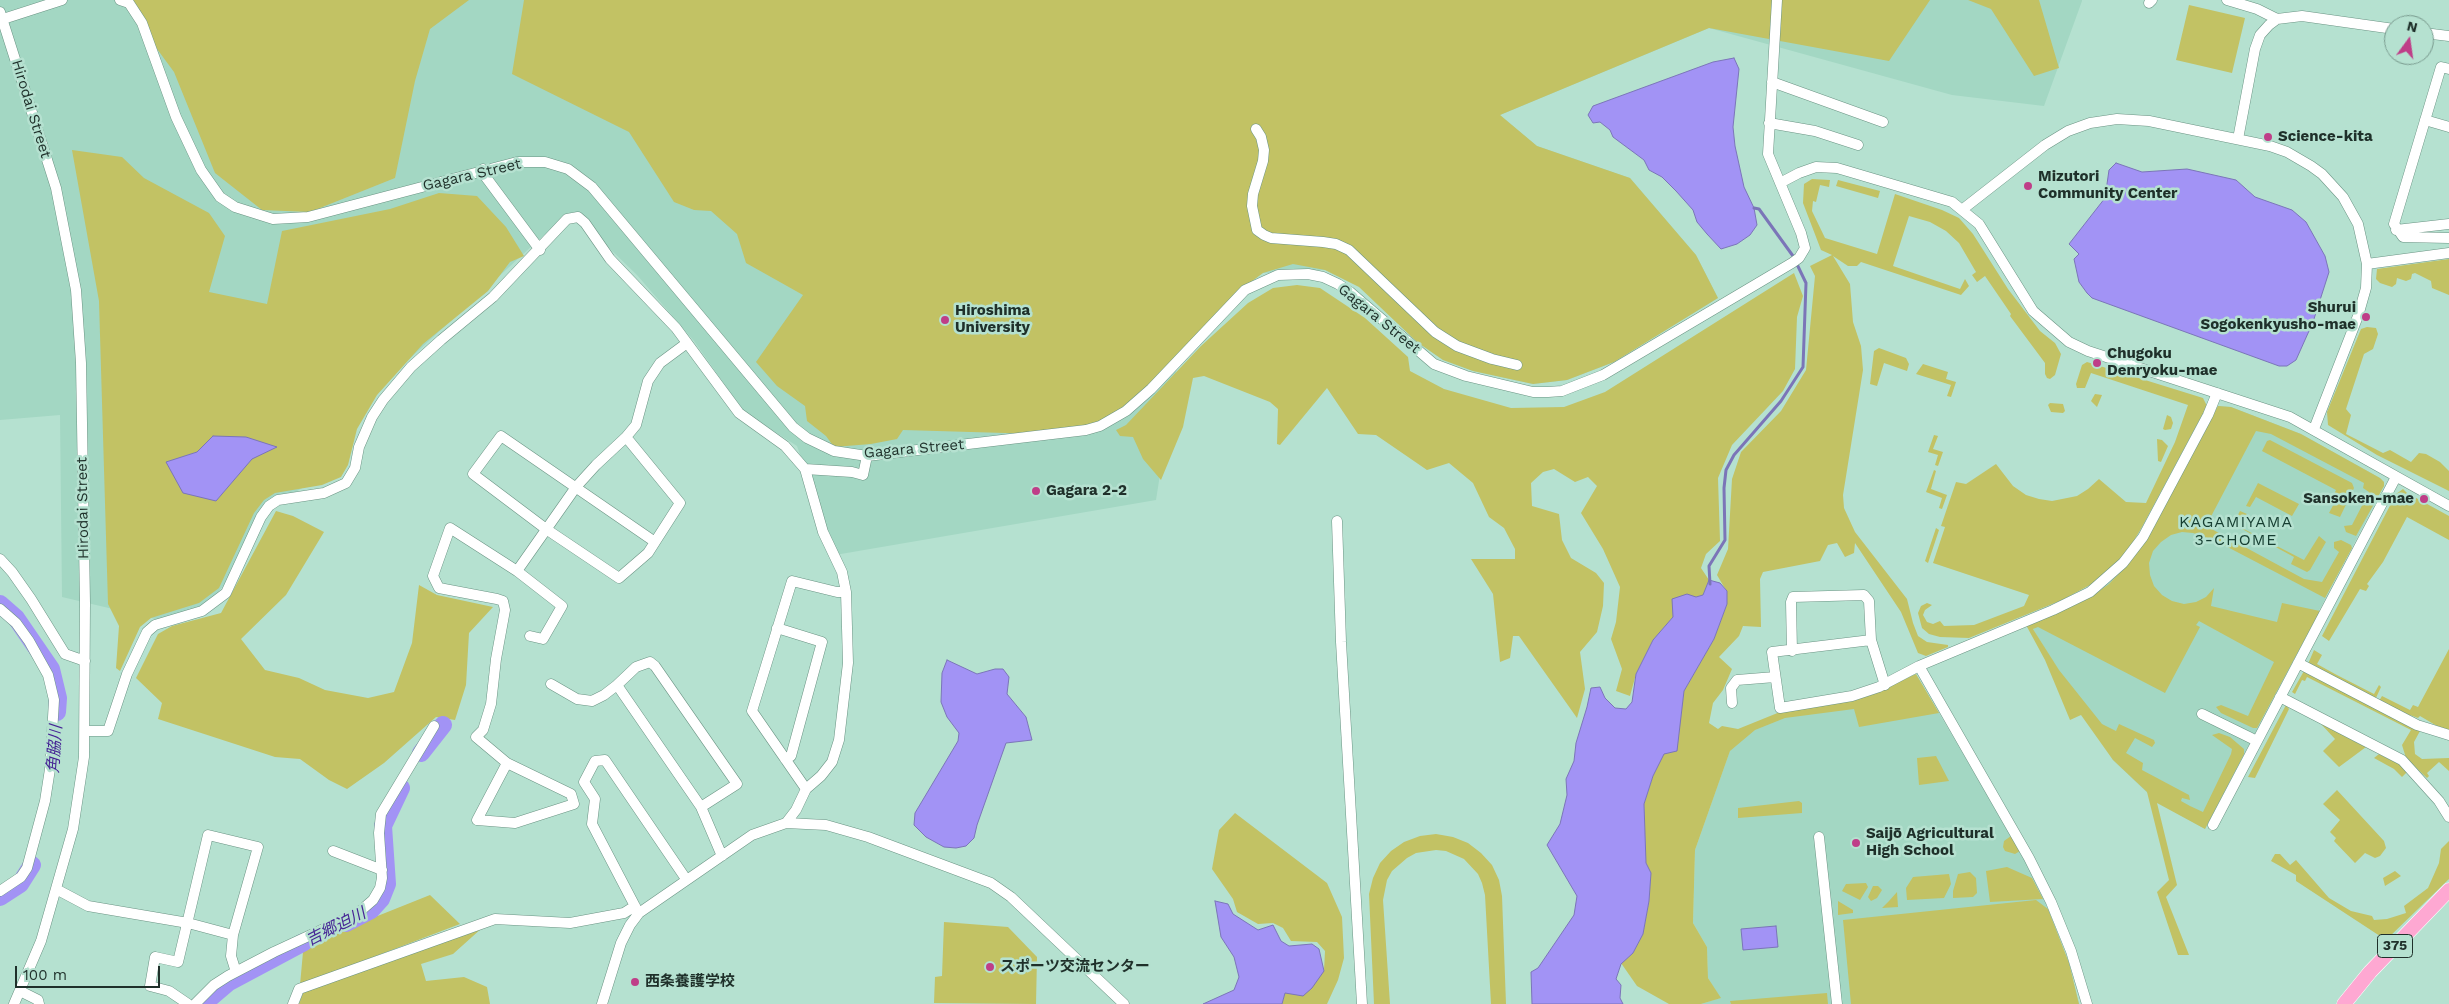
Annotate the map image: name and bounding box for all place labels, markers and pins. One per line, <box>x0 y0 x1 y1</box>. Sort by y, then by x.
place label: Science-kita <box>2278 128 2373 146</box>
marker: Science-kita <box>2262 131 2274 143</box>
place label: Mizutori Community Center <box>2038 168 2178 203</box>
marker: Mizutori Community Center <box>2022 180 2034 192</box>
place label: Shurui Sogokenkyusho-mae <box>2200 299 2356 334</box>
place label: Hiroshima University <box>955 302 1030 337</box>
marker: Shurui Sogokenkyusho-mae <box>2360 311 2372 323</box>
marker: Hiroshima University <box>939 314 951 326</box>
place label: Chugoku Denryoku-mae <box>2107 345 2217 380</box>
marker: Chugoku Denryoku-mae <box>2091 357 2103 369</box>
place label: Gagara 2-2 <box>1046 482 1127 500</box>
marker: Gagara 2-2 <box>1030 485 1042 497</box>
place label: Sansoken-mae <box>2303 490 2414 508</box>
marker: Sansoken-mae <box>2418 493 2430 505</box>
place label: Saijō Agricultural High School <box>1866 825 1994 860</box>
marker: Saijō Agricultural High School <box>1850 837 1862 849</box>
place label: スポーツ交流センター <box>1000 958 1150 976</box>
marker: スポーツ交流センター <box>984 961 996 973</box>
place label: 西条養護学校 <box>645 973 735 991</box>
marker: 西条養護学校 <box>629 976 641 988</box>

